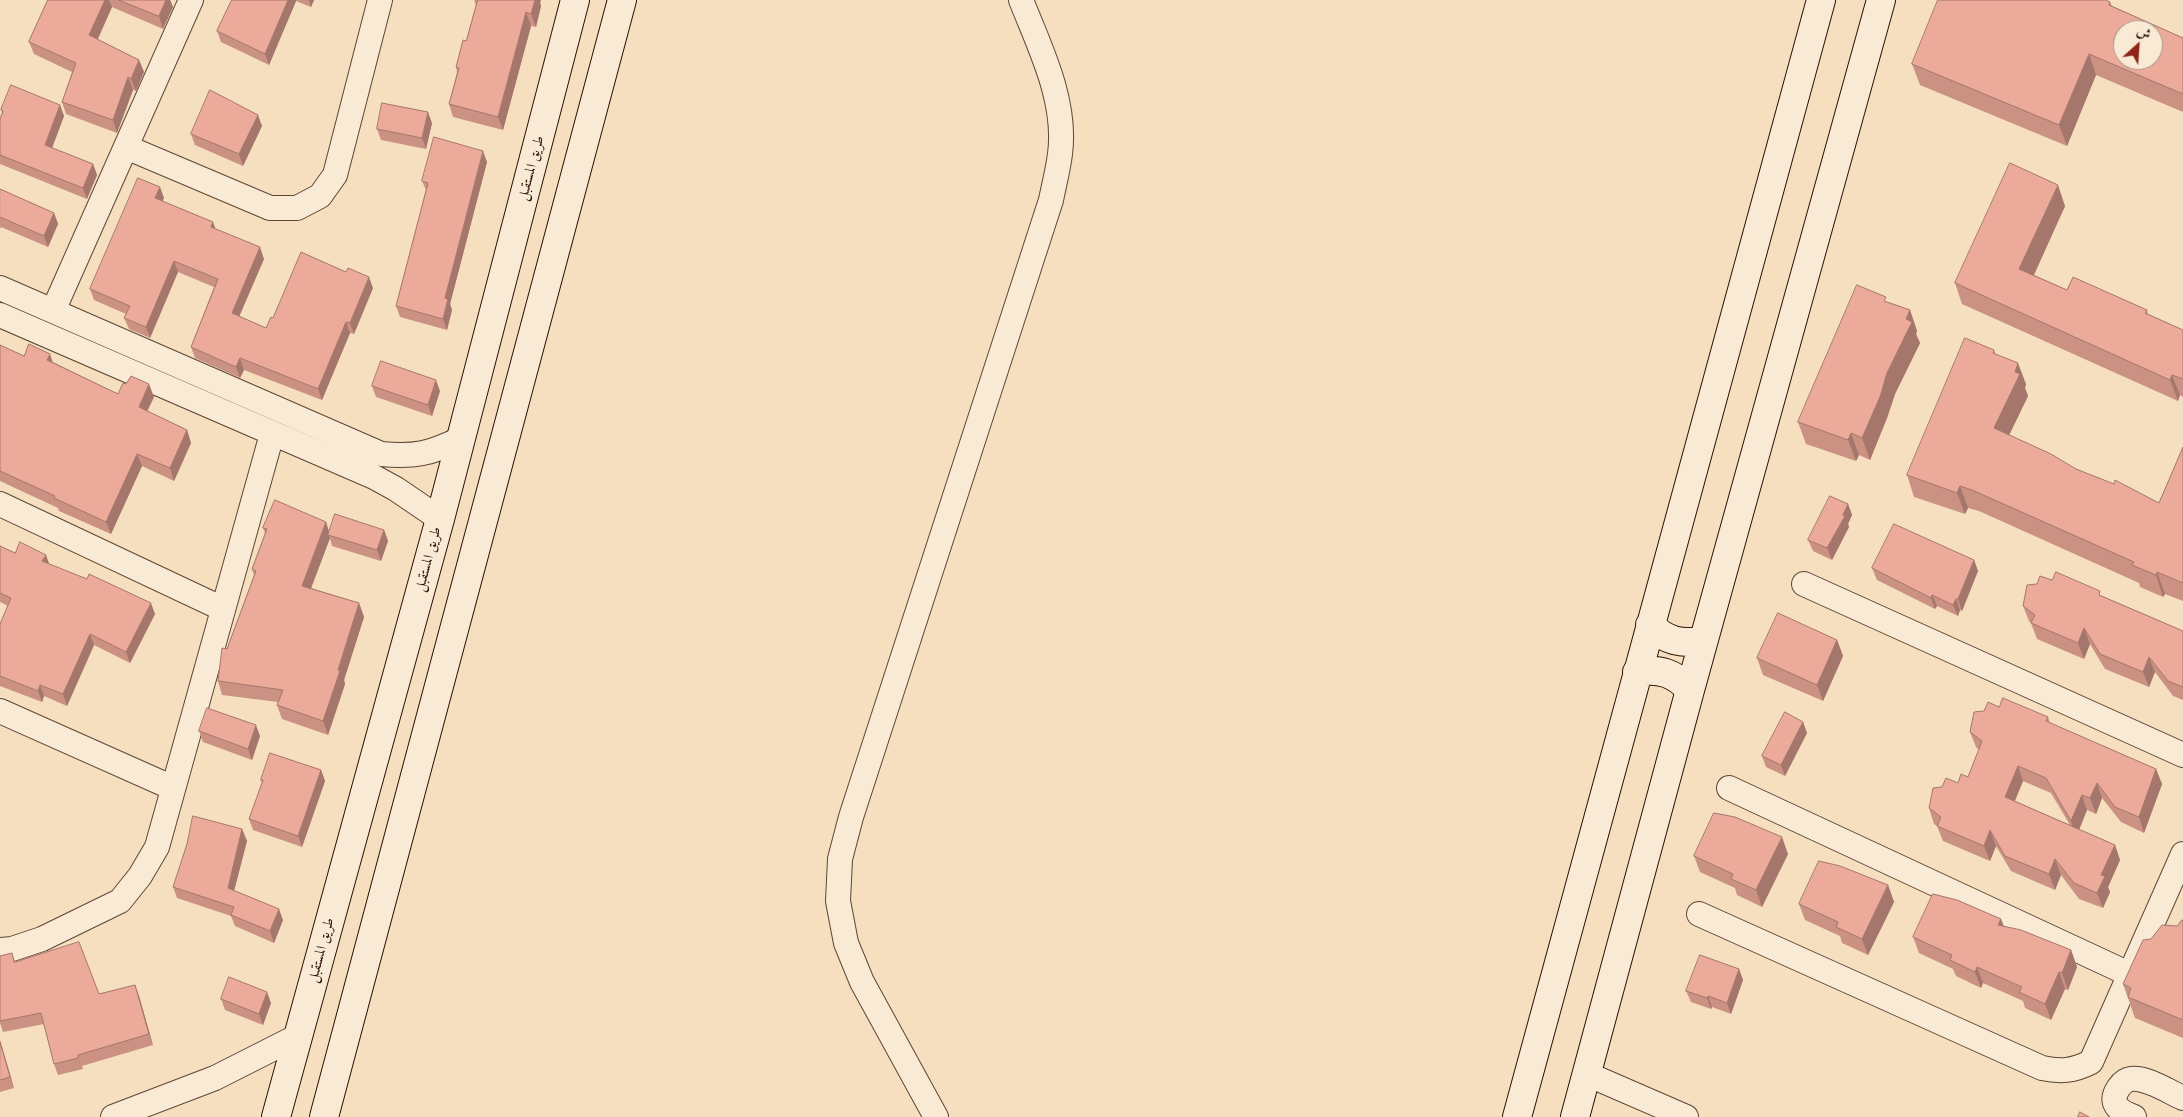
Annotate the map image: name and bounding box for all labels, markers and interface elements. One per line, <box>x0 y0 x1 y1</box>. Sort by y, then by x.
north arrow <box>2113 20 2163 70</box>
text: ش <box>2134 21 2154 44</box>
street label: طريق المستقبل <box>514 134 548 202</box>
street label: طريق المستقبل <box>411 525 445 593</box>
street label: طريق المستقبل <box>304 916 338 984</box>

